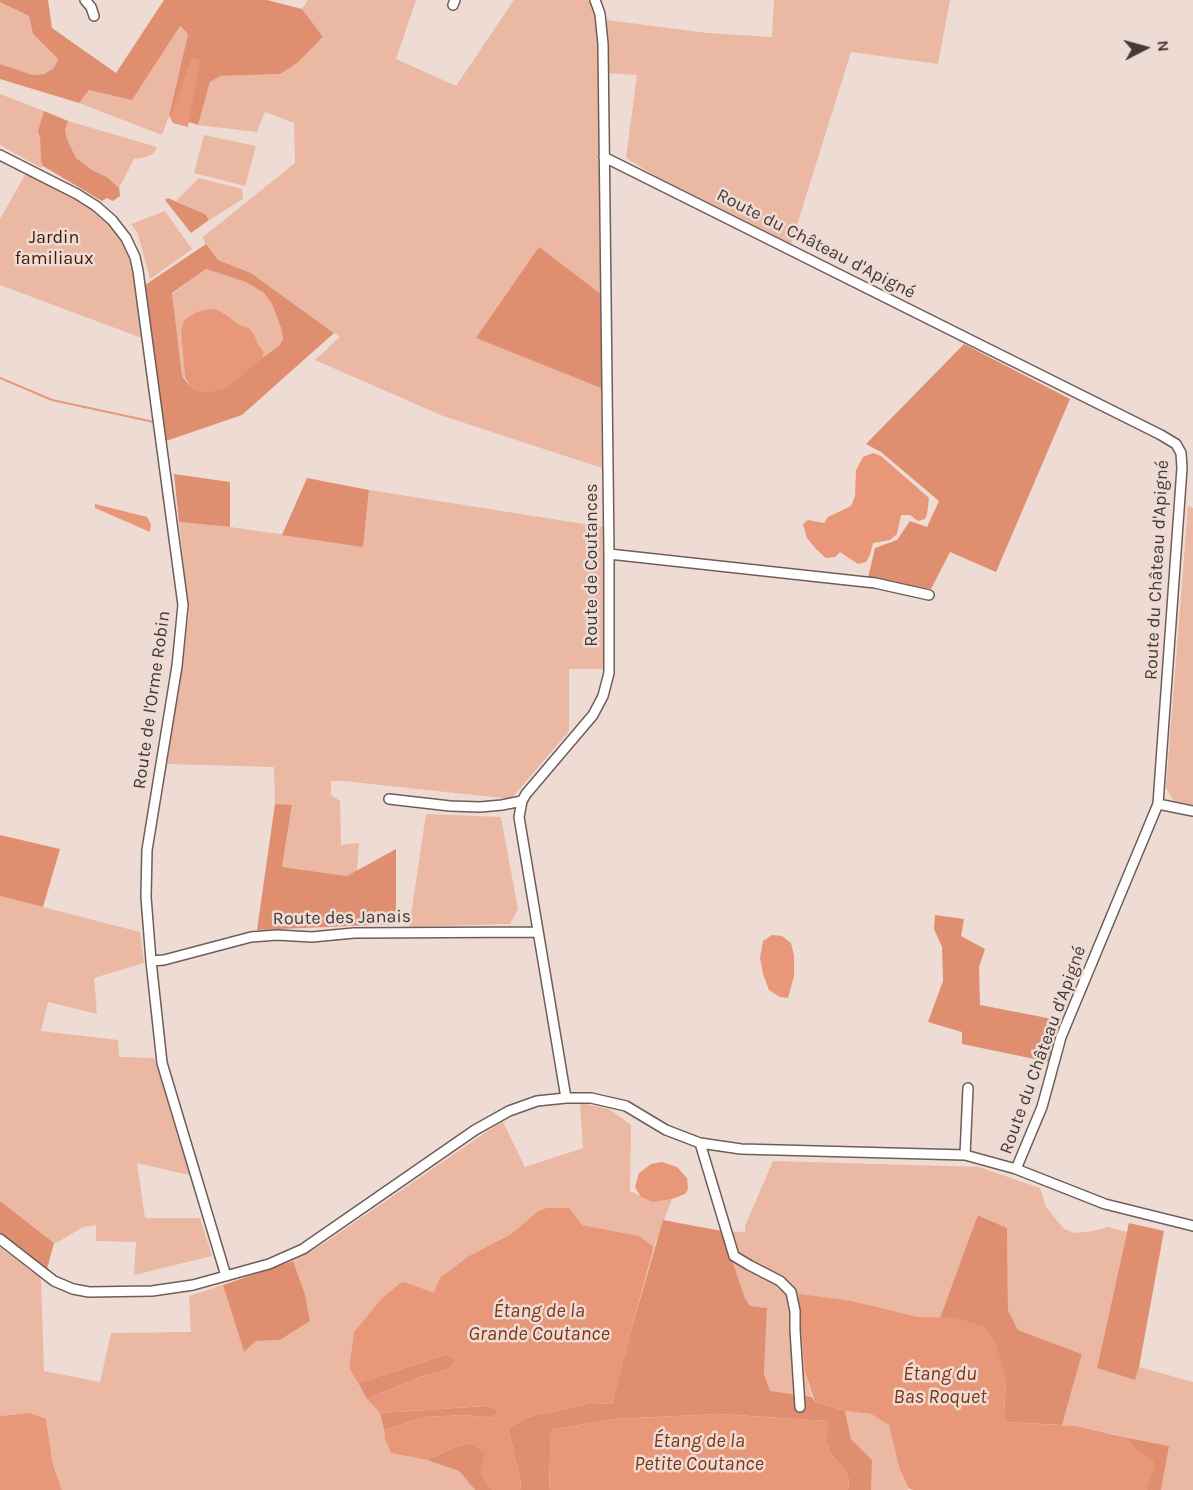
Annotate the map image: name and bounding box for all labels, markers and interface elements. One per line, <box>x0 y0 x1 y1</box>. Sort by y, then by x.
north arrow <box>1115 18 1175 78</box>
text: N <box>1153 39 1173 53</box>
street label: Route du Château d'Apigné <box>713 184 919 304</box>
park label: Jardin familiaux <box>15 227 93 270</box>
street label: Route du Château d'Apigné <box>1140 459 1174 681</box>
street label: Route de Coutances <box>581 483 603 647</box>
street label: Route de l'Orme Robin <box>129 609 175 791</box>
street label: Route des Janais <box>273 906 411 930</box>
street label: Route du Château d'Apigné <box>995 943 1091 1157</box>
water label: Étang de la Grande Coutance <box>468 1299 610 1346</box>
water label: Étang du Bas Roquet <box>893 1362 987 1409</box>
water label: Étang de la Petite Coutance <box>634 1429 764 1476</box>

